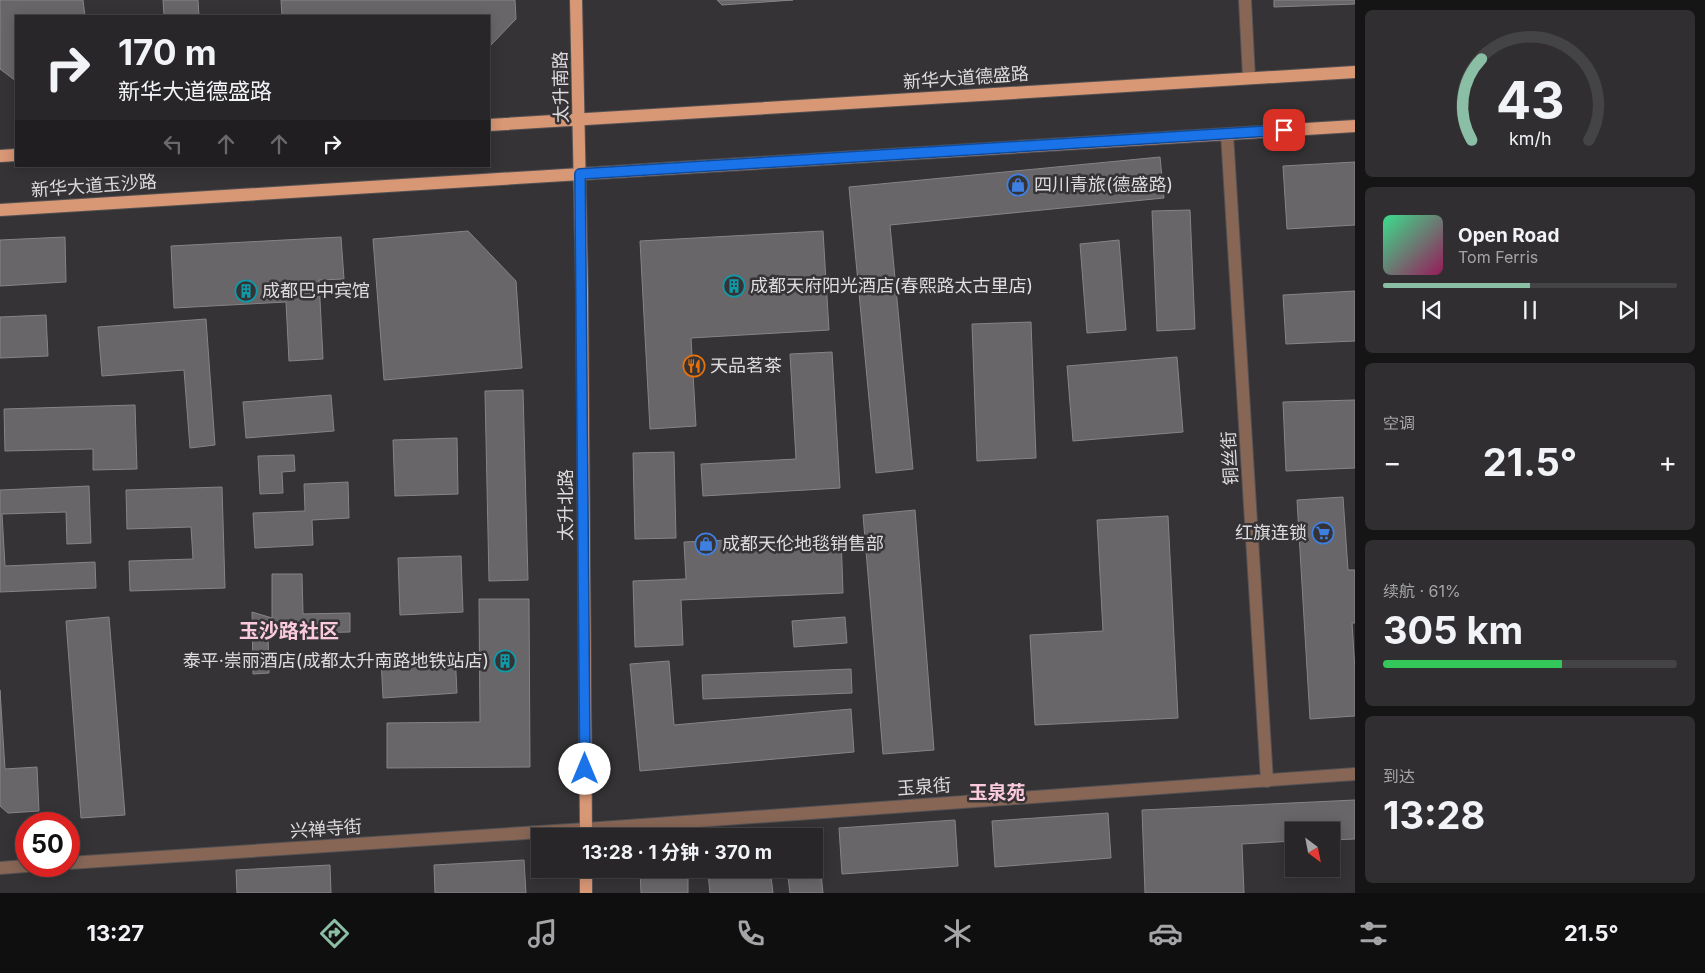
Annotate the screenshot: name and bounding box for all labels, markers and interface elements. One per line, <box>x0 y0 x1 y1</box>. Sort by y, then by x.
text: 170 m <box>118 31 217 73</box>
icon: right <box>35 35 100 100</box>
street label: 太升南路 <box>549 51 572 123</box>
street label: 新华大道德盛路 <box>902 63 1030 92</box>
text: 43 <box>1496 69 1564 132</box>
text: 新华大道德盛路 <box>118 78 272 104</box>
pin <box>1263 109 1305 151</box>
icon: arrive <box>1270 116 1298 144</box>
text: km/h <box>1509 128 1551 149</box>
icon: left <box>159 130 187 158</box>
icon: ahead <box>212 130 240 158</box>
icon: ahead <box>265 130 293 158</box>
icon: right <box>318 130 346 158</box>
street label: 新华大道玉沙路 <box>30 171 158 200</box>
shop icon: 四川青旅(德盛路) <box>1006 173 1030 197</box>
place label: 四川青旅(德盛路) <box>1034 174 1173 195</box>
text: Open Road <box>1458 224 1559 247</box>
text: Tom Ferris <box>1458 247 1538 267</box>
building icon: 成都天府阳光酒店(春熙路太古里店) <box>722 274 746 298</box>
place label: 成都天府阳光酒店(春熙路太古里店) <box>750 275 1033 296</box>
building icon: 成都巴中宾馆 <box>234 279 258 303</box>
place label: 成都巴中宾馆 <box>262 280 370 301</box>
icon: previous <box>1418 296 1446 324</box>
icon: pause <box>1516 296 1544 324</box>
icon: next <box>1614 296 1642 324</box>
restaurant icon: 天品茗茶 <box>682 354 706 378</box>
place label: 天品茗茶 <box>710 355 782 376</box>
text: 空调 <box>1383 413 1415 433</box>
street label: 铜丝街 <box>1218 431 1241 486</box>
text: 21.5° <box>1483 439 1577 485</box>
text: − <box>1383 445 1402 479</box>
text: + <box>1658 445 1677 479</box>
street label: 太升北路 <box>555 469 576 541</box>
supermarket icon: 红旗连锁 <box>1311 521 1335 545</box>
place label: 红旗连锁 <box>1235 522 1307 543</box>
shop icon: 成都天伦地毯销售部 <box>694 532 718 556</box>
place label: 成都天伦地毯销售部 <box>722 533 884 554</box>
text: 续航 · 61% <box>1383 581 1461 601</box>
text: 305 km <box>1383 607 1523 653</box>
district label: 玉沙路社区 <box>239 619 339 643</box>
building icon: 泰平·崇丽酒店(成都太升南路地铁站店) <box>493 649 517 673</box>
place label: 泰平·崇丽酒店(成都太升南路地铁站店) <box>183 650 489 671</box>
position arrow <box>558 742 610 794</box>
text: 到达 <box>1383 766 1415 786</box>
street label: 玉泉街 <box>896 774 952 799</box>
district label: 玉泉苑 <box>968 781 1026 804</box>
text: 13:28 <box>1383 792 1485 838</box>
speed limit sign: 50 <box>15 812 80 877</box>
street label: 兴禅寺街 <box>289 816 363 841</box>
north arrow <box>1285 822 1340 878</box>
map controls <box>1285 822 1340 877</box>
text: 13:28 · 1 分钟 · 370 m <box>582 841 772 864</box>
icon: directions <box>317 916 352 951</box>
icon: music <box>525 916 560 951</box>
icon: phone <box>733 916 768 951</box>
icon: climate <box>940 916 975 951</box>
icon: car <box>1148 916 1183 951</box>
icon: filters <box>1356 916 1391 951</box>
text: 13:27 <box>86 920 144 946</box>
text: 21.5° <box>1564 920 1619 946</box>

